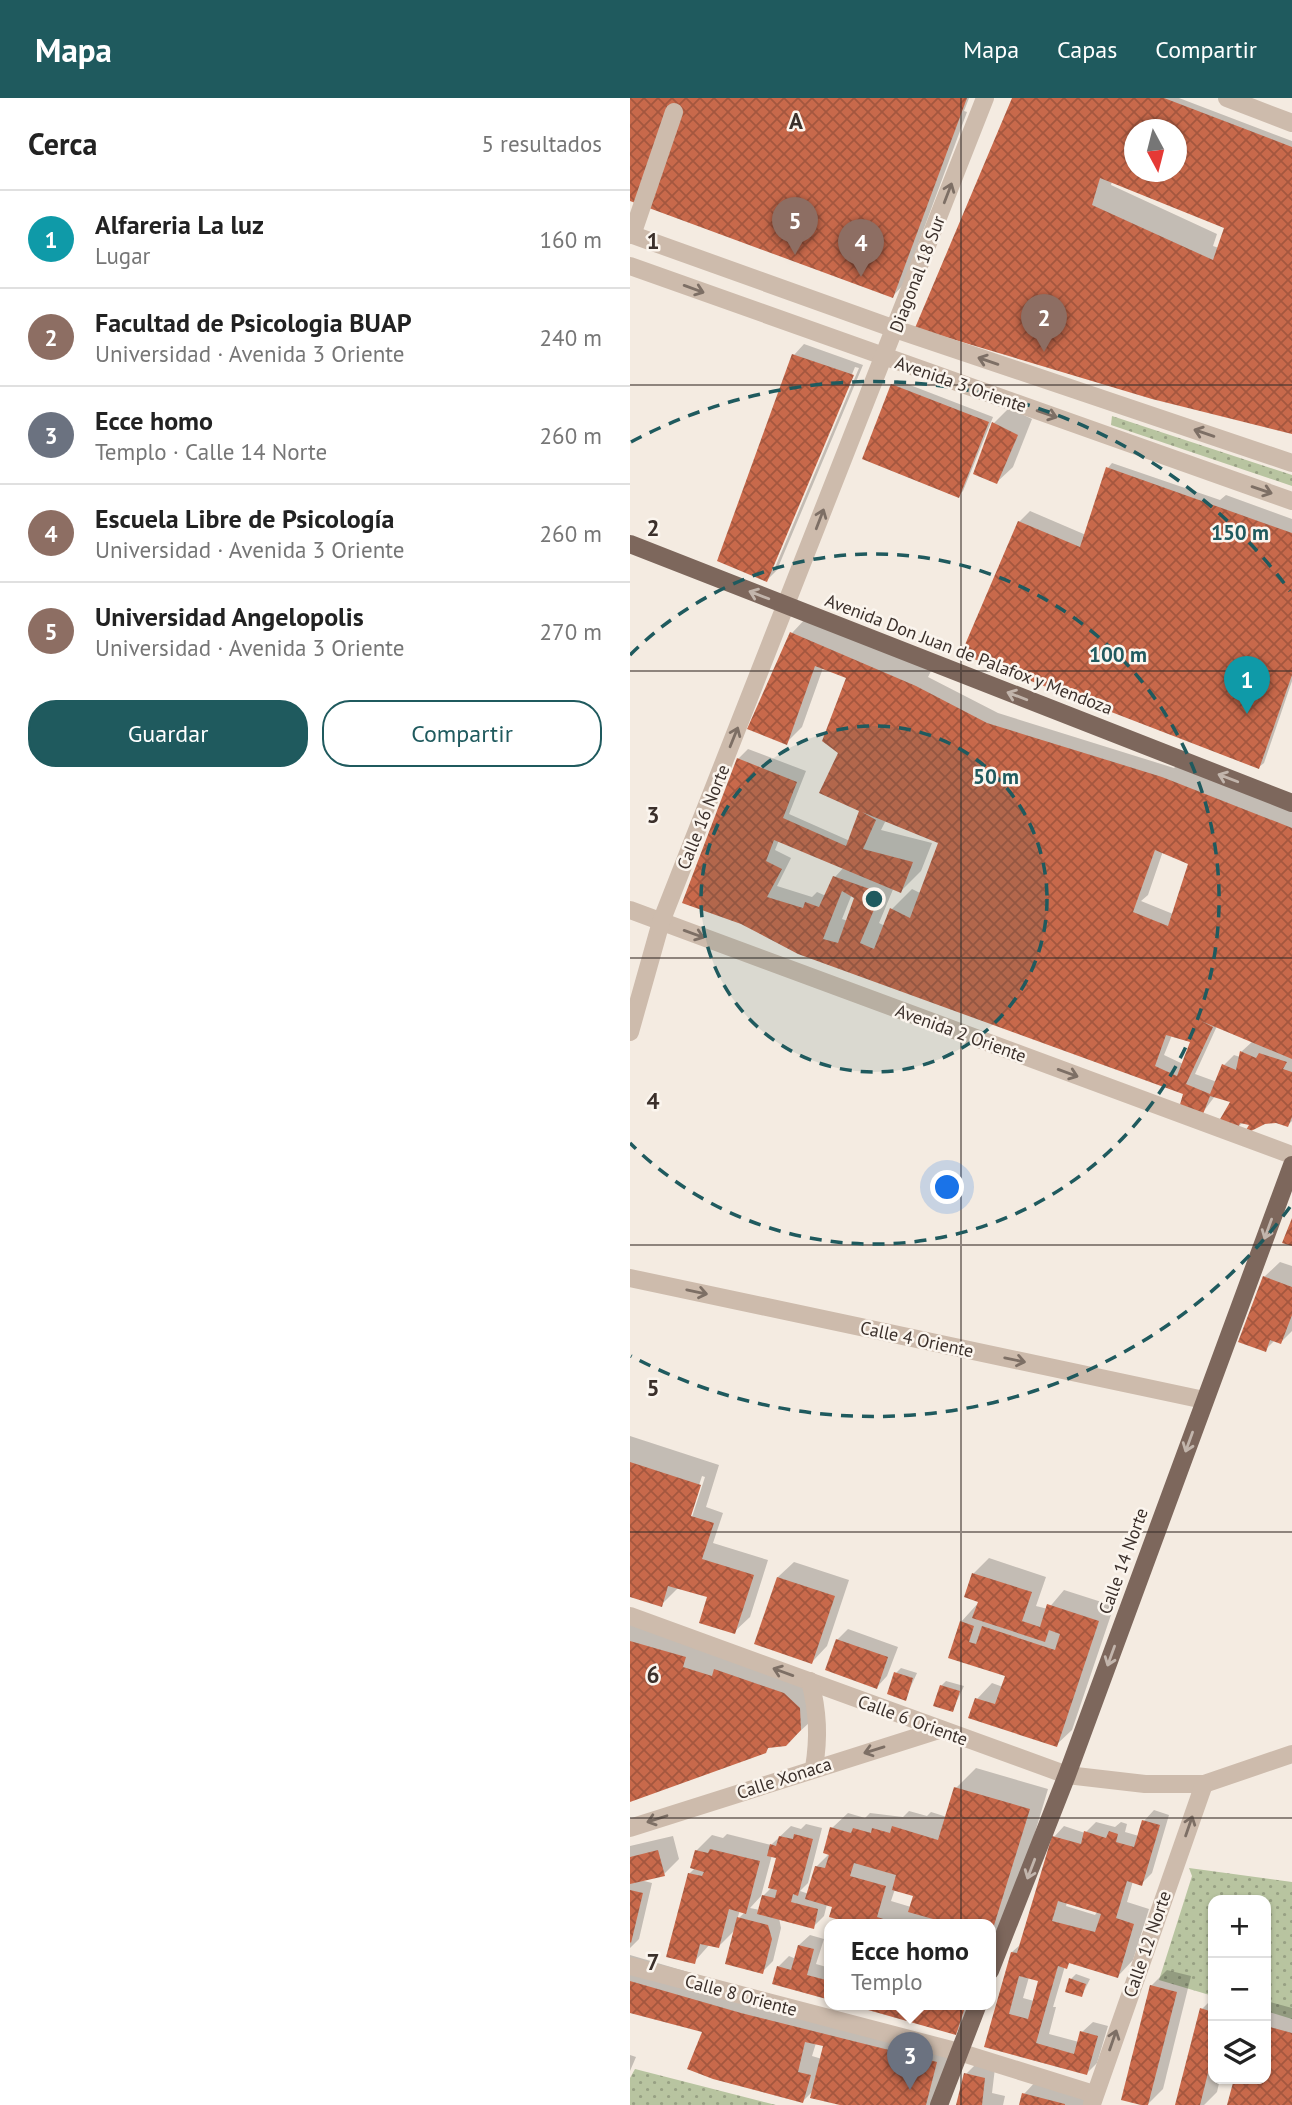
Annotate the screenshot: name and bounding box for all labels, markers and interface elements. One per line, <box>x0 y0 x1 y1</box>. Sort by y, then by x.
text: Mapa <box>35 28 112 71</box>
text: Mapa <box>963 34 1019 65</box>
text: Capas <box>1057 34 1117 65</box>
text: Compartir <box>1155 34 1257 65</box>
text: A <box>789 106 803 135</box>
north arrow <box>1124 119 1187 182</box>
text: Cerca <box>28 124 97 163</box>
text: 5 resultados <box>481 129 602 158</box>
one-way arrow <box>942 183 955 205</box>
pin: 5 <box>772 197 818 255</box>
text: Alfareria La luz <box>95 208 264 241</box>
street label: Diagonal 18 Sur <box>884 212 950 336</box>
pin: 4 <box>838 219 884 277</box>
text: 1 <box>44 225 58 254</box>
text: 160 m <box>540 225 602 254</box>
text: 1 <box>646 226 660 255</box>
text: Lugar <box>95 241 150 270</box>
one-way arrow <box>683 284 705 296</box>
pin: 2 <box>1021 294 1067 352</box>
text: Facultad de Psicologia BUAP <box>95 306 412 339</box>
text: 2 <box>44 323 58 352</box>
text: 240 m <box>540 323 602 352</box>
text: Universidad · Avenida 3 Oriente <box>95 339 405 368</box>
street label: Avenida 3 Oriente <box>892 351 1030 417</box>
one-way arrow <box>978 354 1000 366</box>
text: Ecce homo <box>95 404 213 437</box>
one-way arrow <box>1036 409 1058 421</box>
text: 3 <box>44 421 58 450</box>
text: 260 m <box>540 421 602 450</box>
one-way arrow <box>1193 426 1215 439</box>
text: Templo · Calle 14 Norte <box>95 437 327 466</box>
one-way arrow <box>1250 485 1272 497</box>
text: Escuela Libre de Psicología <box>95 502 394 535</box>
one-way arrow <box>815 509 828 531</box>
text: 2 <box>646 513 660 542</box>
text: 4 <box>44 519 58 548</box>
text: 260 m <box>540 519 602 548</box>
text: 150 m <box>1211 519 1269 546</box>
text: Universidad · Avenida 3 Oriente <box>95 535 405 564</box>
one-way arrow <box>749 587 770 600</box>
street label: Avenida Don Juan de Palafox y Mendoza <box>822 588 1116 720</box>
text: Universidad Angelopolis <box>95 600 364 633</box>
text: 5 <box>44 617 58 646</box>
text: 270 m <box>540 617 602 646</box>
text: Universidad · Avenida 3 Oriente <box>95 633 405 662</box>
text: 100 m <box>1089 641 1147 668</box>
pin: 1 <box>1224 656 1270 714</box>
one-way arrow <box>1006 688 1028 701</box>
button: Guardar <box>28 700 308 767</box>
button: Compartir <box>322 700 602 767</box>
one-way arrow <box>729 726 742 748</box>
street label: Calle 16 Norte <box>671 761 735 873</box>
text: 50 m <box>973 763 1019 790</box>
one-way arrow <box>1218 771 1240 784</box>
text: 3 <box>646 800 660 829</box>
centre of rings <box>862 887 886 911</box>
one-way arrow <box>682 929 704 942</box>
street label: Avenida 2 Oriente <box>892 999 1030 1067</box>
one-way arrow <box>1057 1067 1079 1080</box>
text: 4 <box>646 1086 660 1115</box>
your location <box>930 1170 964 1204</box>
one-way arrow <box>1261 1217 1273 1239</box>
one-way arrow <box>685 1286 708 1300</box>
street label: Calle 4 Oriente <box>858 1316 976 1362</box>
one-way arrow <box>1003 1353 1026 1367</box>
text: 5 <box>646 1373 660 1402</box>
one-way arrow <box>1182 1430 1194 1452</box>
street label: Calle 14 Norte <box>1093 1505 1153 1617</box>
one-way arrow <box>1104 1644 1116 1666</box>
text: 6 <box>646 1660 660 1689</box>
one-way arrow <box>773 1664 795 1677</box>
street label: Calle 6 Oriente <box>855 1689 971 1751</box>
one-way arrow <box>863 1744 885 1757</box>
street label: Calle Xonaca <box>734 1752 834 1804</box>
one-way arrow <box>646 1813 668 1826</box>
one-way arrow <box>1184 1815 1196 1837</box>
one-way arrow <box>1023 1857 1036 1879</box>
street label: Calle 12 Norte <box>1118 1888 1176 2000</box>
map controls <box>1208 1895 1271 2084</box>
button: + <box>1208 1895 1271 1958</box>
popup <box>824 1919 996 2010</box>
text: Ecce homo <box>851 1934 969 1967</box>
text: 7 <box>646 1947 660 1976</box>
button: − <box>1208 1958 1271 2021</box>
text: Templo <box>851 1967 923 1996</box>
street label: Calle 8 Oriente <box>682 1969 800 2021</box>
button: layers <box>1208 2021 1271 2084</box>
one-way arrow <box>1108 2030 1120 2052</box>
pin: 3 <box>887 2032 933 2090</box>

